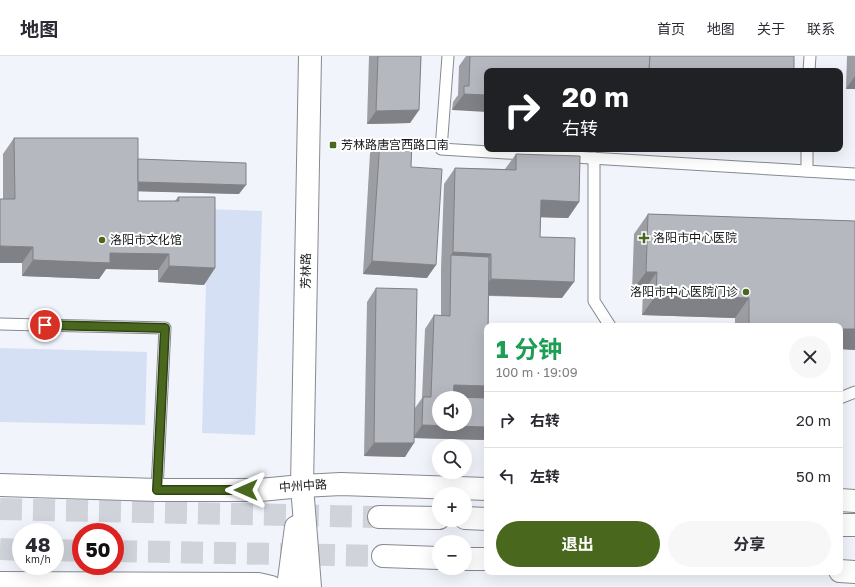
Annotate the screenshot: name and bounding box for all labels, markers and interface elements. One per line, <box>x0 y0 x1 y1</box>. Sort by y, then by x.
text: 地图 <box>20 17 58 40</box>
text: 首页 <box>657 20 685 37</box>
text: 地图 <box>707 20 735 37</box>
text: 关于 <box>757 20 785 37</box>
text: 联系 <box>807 20 835 37</box>
text: 20 m <box>562 80 629 113</box>
icon: right <box>496 84 548 136</box>
text: 右转 <box>562 117 598 139</box>
place label: 芳林路唐宫西路口南 <box>341 137 449 152</box>
marker: 芳林路唐宫西路口南 <box>328 140 338 150</box>
place label: 洛阳市中心医院 <box>653 230 737 245</box>
place label: 洛阳市文化馆 <box>110 232 182 247</box>
marker: 洛阳市中心医院 <box>638 232 650 244</box>
marker: 洛阳市文化馆 <box>97 235 107 245</box>
street label: 芳林路 <box>298 253 313 289</box>
place label: 洛阳市中心医院门诊 <box>630 284 738 299</box>
marker: 洛阳市中心医院门诊 <box>741 287 751 297</box>
pin <box>28 308 62 342</box>
icon: arrive <box>34 314 56 336</box>
text: 1 分钟 <box>496 334 562 363</box>
button: close <box>789 336 831 378</box>
text: 100 m · 19:09 <box>496 364 578 380</box>
map controls <box>432 391 472 575</box>
button: sound <box>432 391 472 431</box>
icon: right <box>496 409 518 431</box>
text: 右转 <box>530 411 560 429</box>
text: 20 m <box>796 411 831 429</box>
button: search <box>432 439 472 479</box>
icon: left <box>496 465 518 487</box>
text: 左转 <box>530 467 560 485</box>
text: 50 m <box>796 467 831 485</box>
position arrow <box>225 469 267 511</box>
street label: 中州中路 <box>278 476 327 495</box>
button: + <box>432 487 472 527</box>
button: 退出 <box>496 521 660 567</box>
button: 分享 <box>668 521 831 567</box>
speed limit sign: 50 <box>72 523 124 575</box>
text: 48 <box>25 532 51 556</box>
button: − <box>432 535 472 575</box>
text: km/h <box>25 553 51 565</box>

